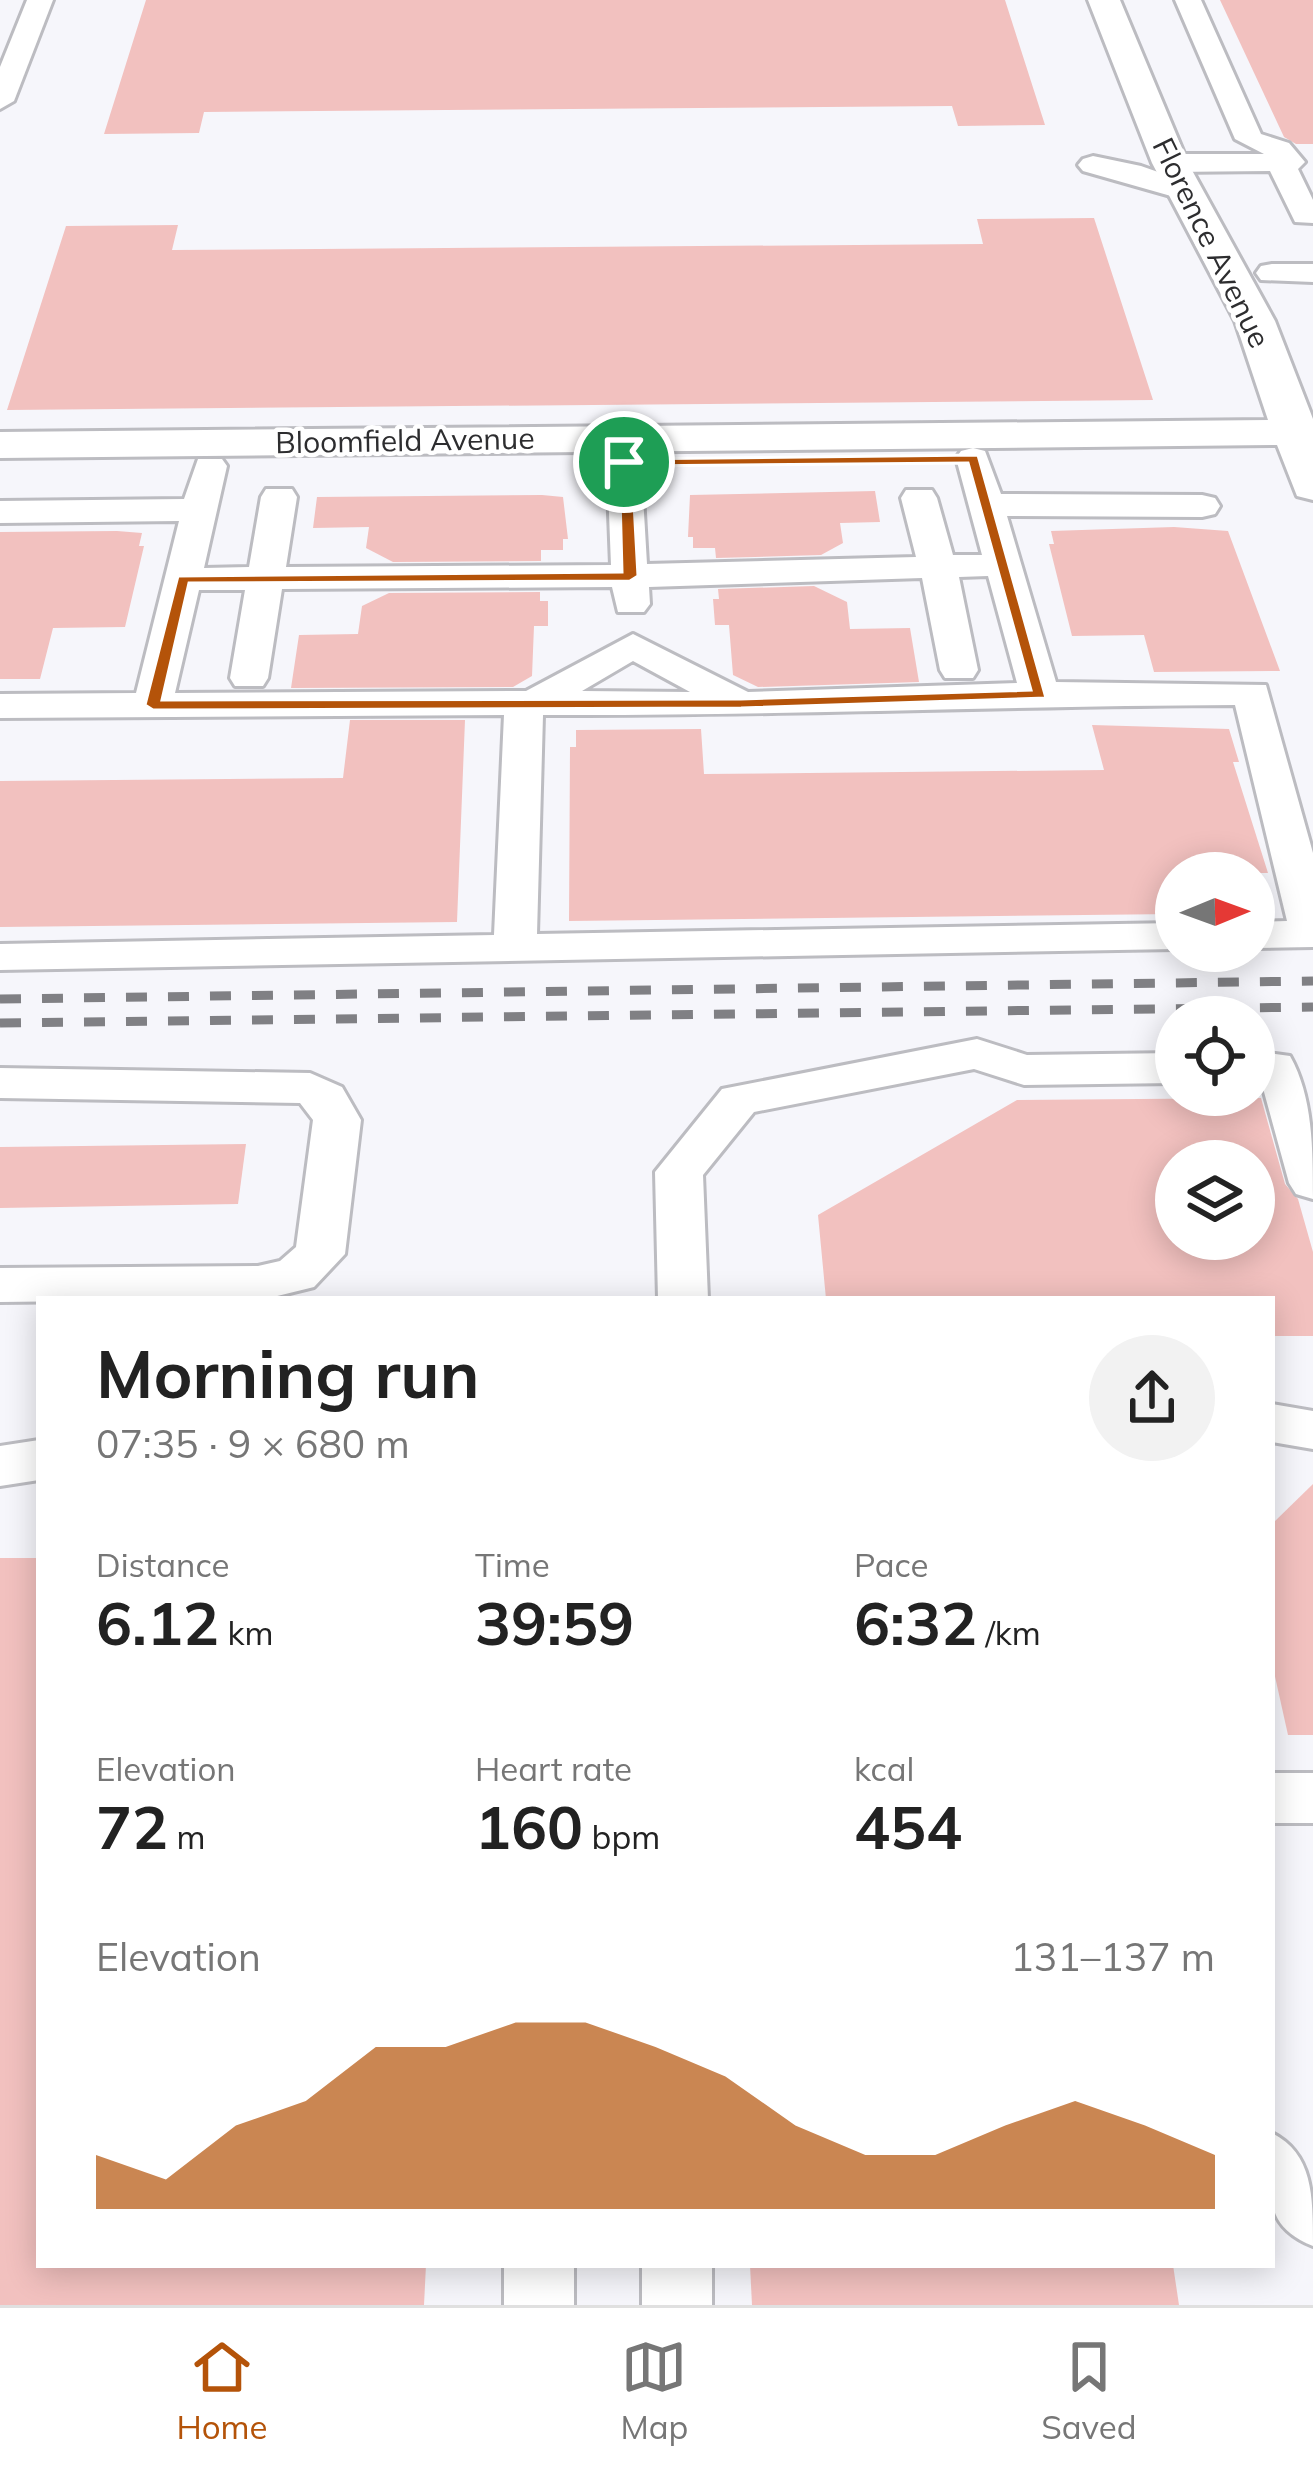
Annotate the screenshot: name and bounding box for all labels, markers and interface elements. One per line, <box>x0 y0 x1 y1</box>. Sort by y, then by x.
street label: Florence Avenue <box>1145 131 1279 354</box>
pin <box>573 411 675 513</box>
street label: Bloomfield Avenue <box>275 419 535 461</box>
icon: arrive <box>591 429 657 495</box>
north arrow <box>1155 852 1275 972</box>
map controls <box>1155 852 1275 1260</box>
button: locate <box>1155 996 1275 1116</box>
button: layers <box>1155 1140 1275 1260</box>
text: Morning run <box>96 1332 479 1415</box>
button: share <box>1089 1335 1215 1461</box>
text: 07:35 · 9 × 680 m <box>96 1419 410 1468</box>
text: Distance <box>96 1544 229 1585</box>
text: Time <box>475 1544 550 1585</box>
text: Pace <box>854 1544 928 1585</box>
text: 6.12 <box>96 1585 219 1660</box>
text: 39:59 <box>475 1585 634 1660</box>
text: 6:32 <box>854 1585 977 1660</box>
text: km <box>219 1612 273 1653</box>
text: /km <box>977 1612 1041 1653</box>
text: Elevation <box>96 1748 236 1789</box>
text: Heart rate <box>475 1748 632 1789</box>
text: kcal <box>854 1748 914 1789</box>
text: 72 <box>96 1789 168 1864</box>
text: 160 <box>475 1789 583 1864</box>
text: 454 <box>854 1789 962 1864</box>
text: m <box>168 1816 206 1857</box>
text: bpm <box>583 1816 660 1857</box>
text: Elevation <box>96 1932 261 1981</box>
text: 131–137 m <box>1010 1932 1215 1981</box>
tab: Home <box>176 2334 268 2447</box>
tab: Map <box>620 2334 688 2447</box>
tab: Saved <box>1041 2334 1137 2447</box>

